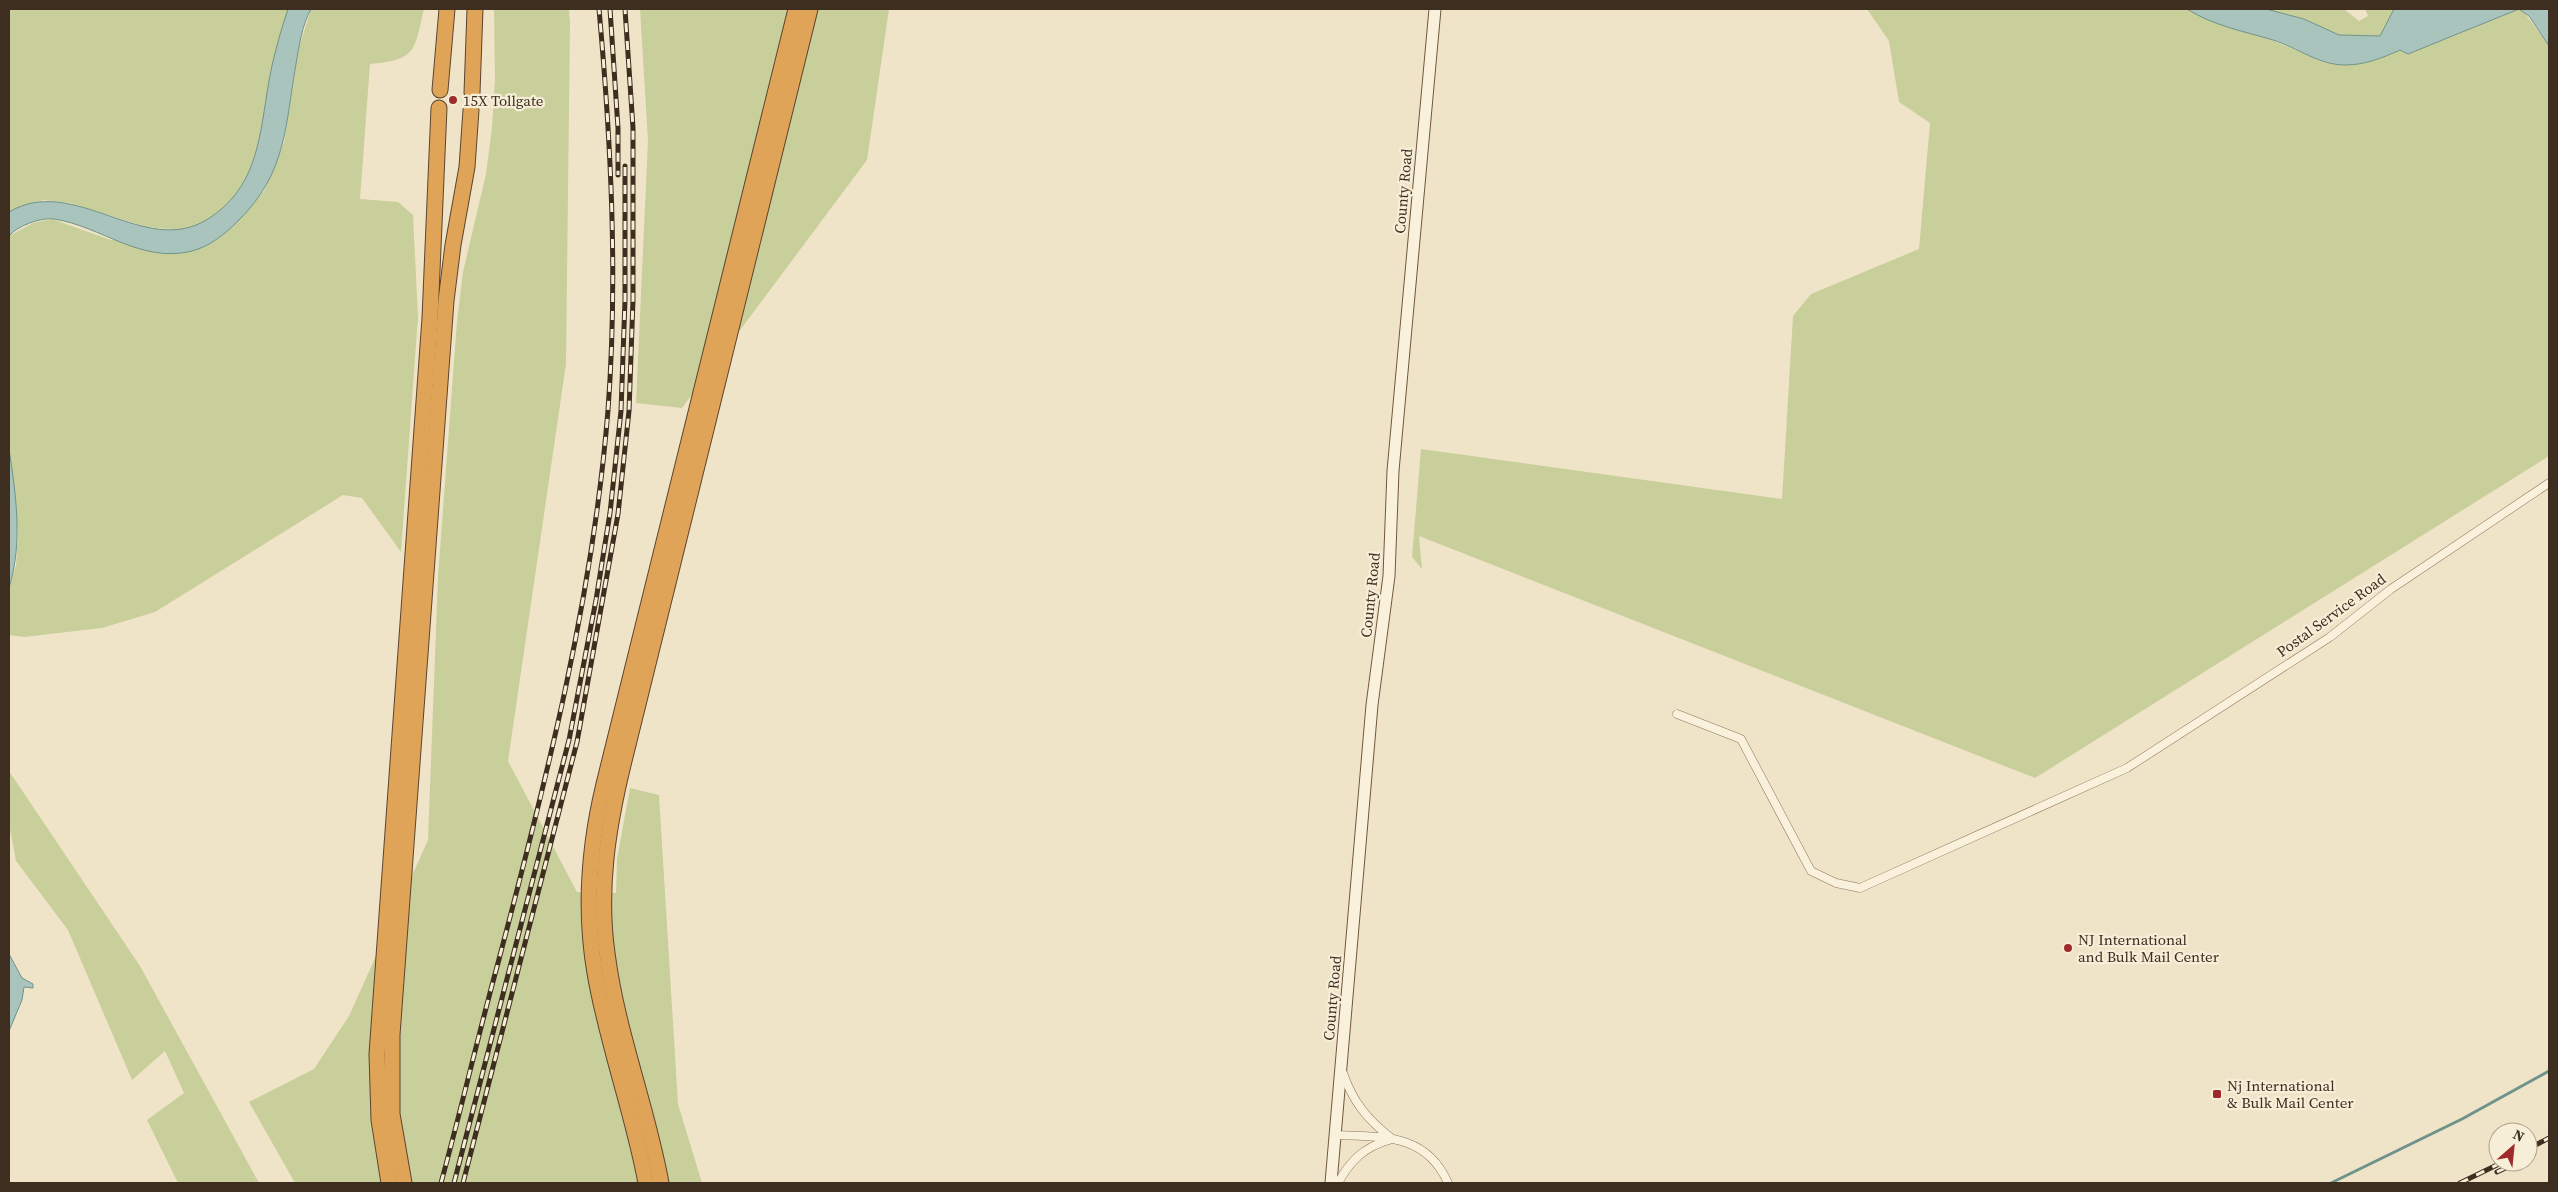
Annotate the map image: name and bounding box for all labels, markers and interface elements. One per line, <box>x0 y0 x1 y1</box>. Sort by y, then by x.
place label: 15X Tollgate <box>463 90 544 111</box>
marker: 15X Tollgate <box>447 94 459 106</box>
street label: County Road <box>1389 147 1417 234</box>
street label: County Road <box>1355 551 1385 639</box>
street label: Postal Service Road <box>2272 568 2390 662</box>
place label: NJ International and Bulk Mail Center <box>2078 929 2220 967</box>
marker: NJ International and Bulk Mail Center <box>2062 942 2074 954</box>
street label: County Road <box>1318 954 1346 1041</box>
place label: Nj International & Bulk Mail Center <box>2227 1075 2354 1113</box>
marker: Nj International & Bulk Mail Center <box>2211 1088 2223 1100</box>
north arrow <box>2488 1122 2538 1172</box>
text: N <box>2510 1124 2528 1147</box>

